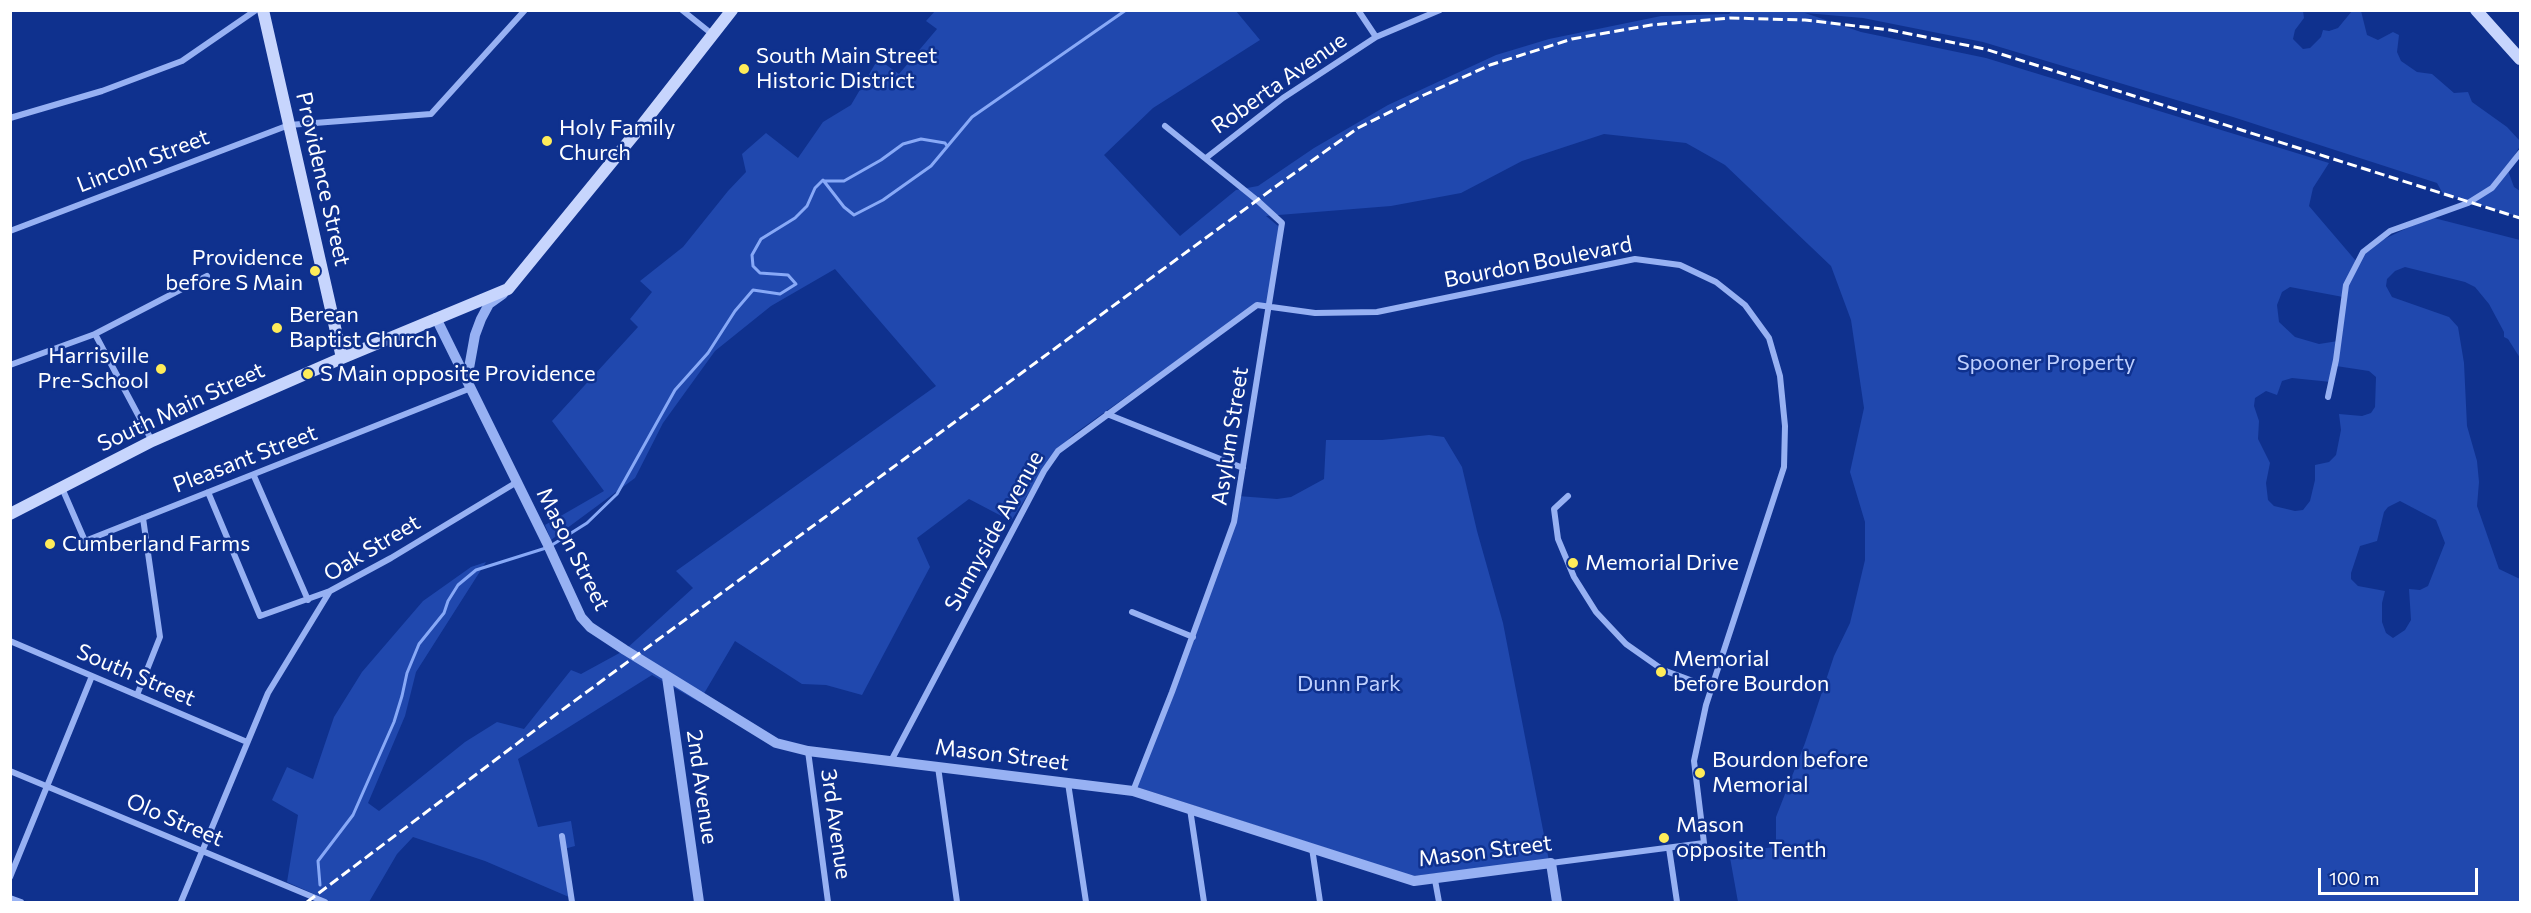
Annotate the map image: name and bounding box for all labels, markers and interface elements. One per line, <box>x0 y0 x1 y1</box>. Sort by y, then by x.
street label: Roberta Avenue <box>1206 27 1352 139</box>
place label: South Main Street Historic District <box>756 43 937 94</box>
marker: South Main Street Historic District <box>737 62 751 76</box>
street label: Providence Street <box>290 89 356 269</box>
place label: Holy Family Church <box>559 115 675 166</box>
street label: Lincoln Street <box>73 124 213 198</box>
marker: Holy Family Church <box>540 134 554 148</box>
street label: Bourdon Boulevard <box>1442 231 1634 293</box>
place label: Providence before S Main <box>165 245 303 296</box>
marker: Providence before S Main <box>308 264 322 278</box>
place label: Berean Baptist Church <box>289 302 437 354</box>
marker: Berean Baptist Church <box>270 321 284 335</box>
place label: Harrisville Pre-School <box>38 343 149 394</box>
park label: Spooner Property <box>1957 350 2135 376</box>
street label: South Main Street <box>93 357 269 457</box>
place label: S Main opposite Providence <box>320 361 596 387</box>
marker: Harrisville Pre-School <box>154 362 168 376</box>
street label: Asylum Street <box>1206 365 1254 507</box>
marker: S Main opposite Providence <box>301 367 315 381</box>
street label: Pleasant Street <box>169 419 321 499</box>
street label: Sunnyside Avenue <box>939 446 1049 616</box>
street label: Mason Street <box>531 483 615 615</box>
street label: Oak Street <box>319 509 425 587</box>
place label: Cumberland Farms <box>62 531 250 557</box>
marker: Cumberland Farms <box>43 537 57 551</box>
place label: Memorial Drive <box>1585 550 1739 576</box>
marker: Memorial Drive <box>1566 556 1580 570</box>
street label: South Street <box>73 638 199 712</box>
place label: Memorial before Bourdon <box>1673 646 1829 698</box>
marker: Memorial before Bourdon <box>1654 665 1668 679</box>
park label: Dunn Park <box>1297 671 1401 697</box>
street label: 2nd Avenue <box>681 728 723 846</box>
street label: Mason Street <box>934 734 1070 776</box>
place label: Bourdon before Memorial <box>1712 747 1868 798</box>
marker: Bourdon before Memorial <box>1693 766 1707 780</box>
street label: 3rd Avenue <box>815 767 857 881</box>
street label: Olo Street <box>122 788 228 852</box>
place label: Mason opposite Tenth <box>1676 812 1827 864</box>
street label: Mason Street <box>1417 830 1553 872</box>
marker: Mason opposite Tenth <box>1657 831 1671 845</box>
scale bar <box>2321 856 2482 894</box>
text: 100 m <box>2329 867 2379 889</box>

